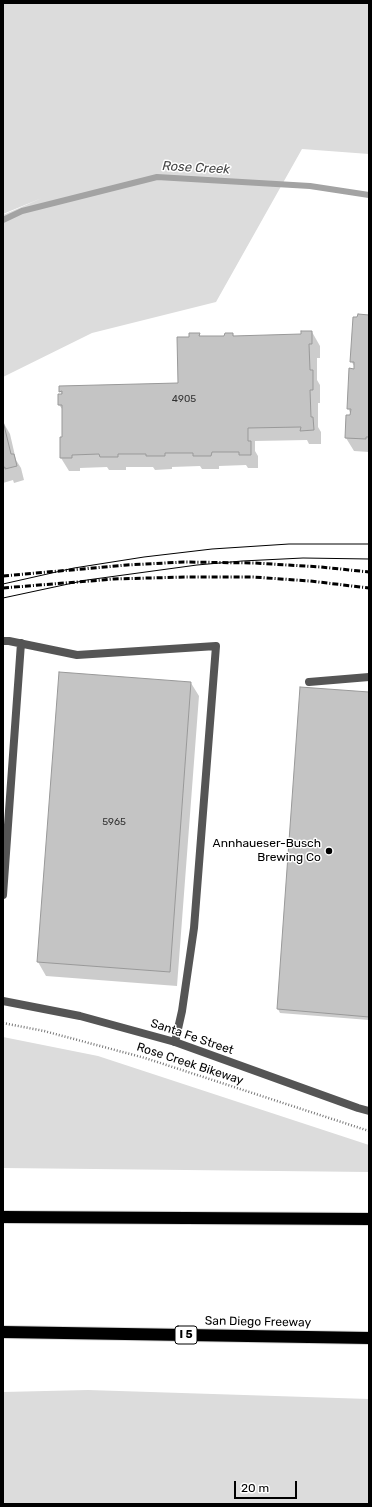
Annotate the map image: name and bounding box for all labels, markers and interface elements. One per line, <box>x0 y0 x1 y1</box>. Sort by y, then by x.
water label: Rose Creek <box>162 158 230 178</box>
house number: 4905 <box>172 393 196 405</box>
house number: 5965 <box>102 816 126 828</box>
place label: Annhaueser-Busch Brewing Co <box>213 837 321 865</box>
marker: Annhaueser-Busch Brewing Co <box>324 846 334 856</box>
street label: Santa Fe Street <box>149 1016 235 1058</box>
street label: Rose Creek Bikeway <box>135 1040 245 1088</box>
street label: San Diego Freeway <box>205 1314 311 1330</box>
road number: I 5 <box>175 1326 197 1344</box>
scale bar <box>236 1473 299 1499</box>
text: 20 m <box>241 1481 269 1495</box>

